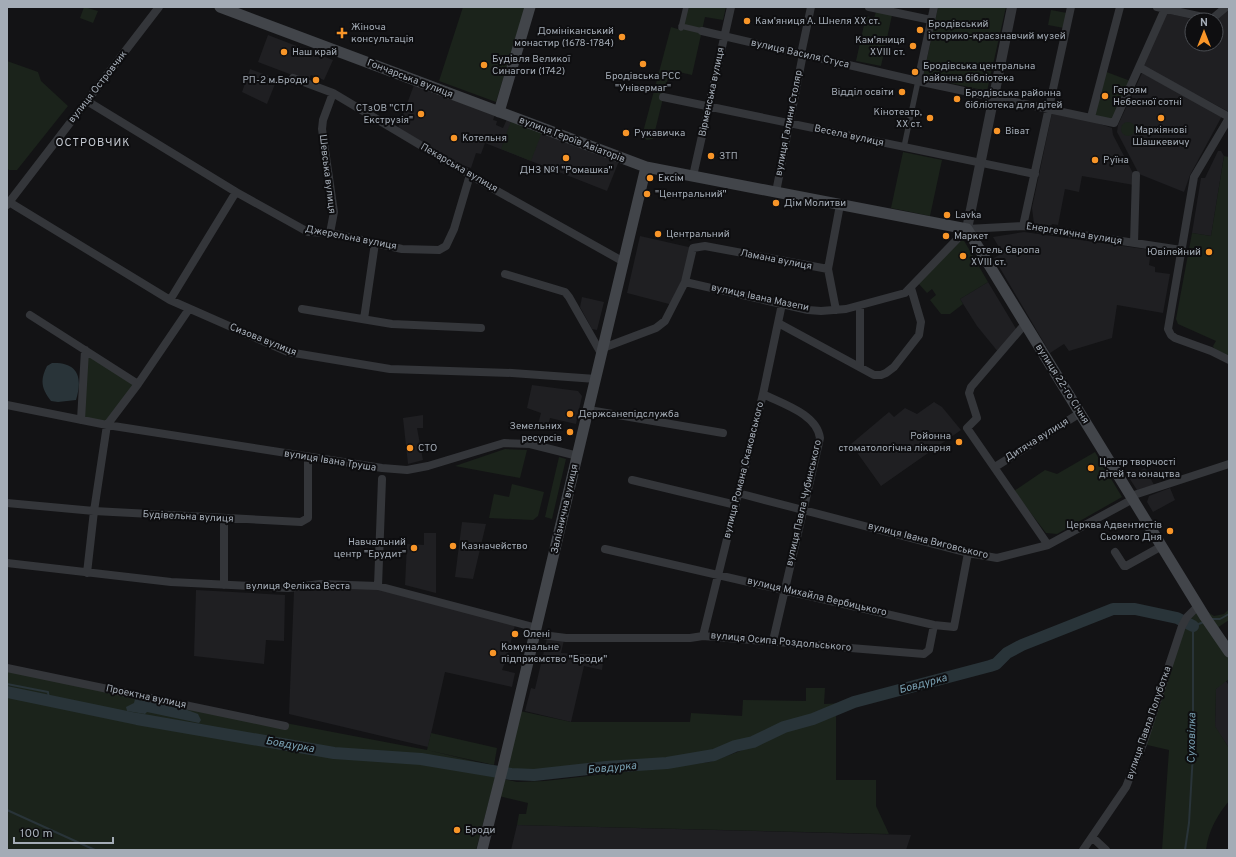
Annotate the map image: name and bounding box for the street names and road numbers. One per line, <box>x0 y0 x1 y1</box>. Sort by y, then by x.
street label: вулиця Василя Стуса <box>750 36 850 72</box>
street label: Вірменська вулиця <box>696 46 728 138</box>
street label: вулиця Островчик <box>66 48 130 126</box>
street label: Гончарська вулиця <box>365 57 455 101</box>
street label: вулиця Галини Столяр <box>772 69 806 177</box>
street label: вулиця Героїв Авіаторів <box>517 114 627 166</box>
street label: Весела вулиця <box>813 122 885 150</box>
street label: Шевська вулиця <box>316 134 338 214</box>
street label: Пекарська вулиця <box>418 141 500 195</box>
street label: Енергетична вулиця <box>1025 220 1123 248</box>
street label: Джерельна вулиця <box>304 223 398 253</box>
street label: Ламана вулиця <box>739 247 813 273</box>
street label: вулиця Івана Мазепи <box>710 281 810 315</box>
street label: Сизова вулиця <box>228 321 298 359</box>
street label: вулиця 22-го Січня <box>1032 342 1092 426</box>
street label: вулиця Романа Скаковського <box>721 400 767 540</box>
street label: Дитяча вулиця <box>1003 415 1071 465</box>
street label: вулиця Павла Чубинського <box>783 438 825 567</box>
street label: вулиця Івана Труша <box>283 447 377 475</box>
street label: Залізнична вулиця <box>548 463 582 555</box>
street label: Будівельна вулиця <box>142 508 234 526</box>
street label: вулиця Івана Виговського <box>867 520 990 562</box>
street label: вулиця Михайла Вербицького <box>746 575 888 620</box>
street label: вулиця Фелікса Веста <box>246 580 350 593</box>
street label: вулиця Осипа Роздольського <box>710 629 852 655</box>
street label: вулиця Павла Полуботка <box>1123 665 1175 781</box>
street label: Проектна вулиця <box>105 682 187 712</box>

